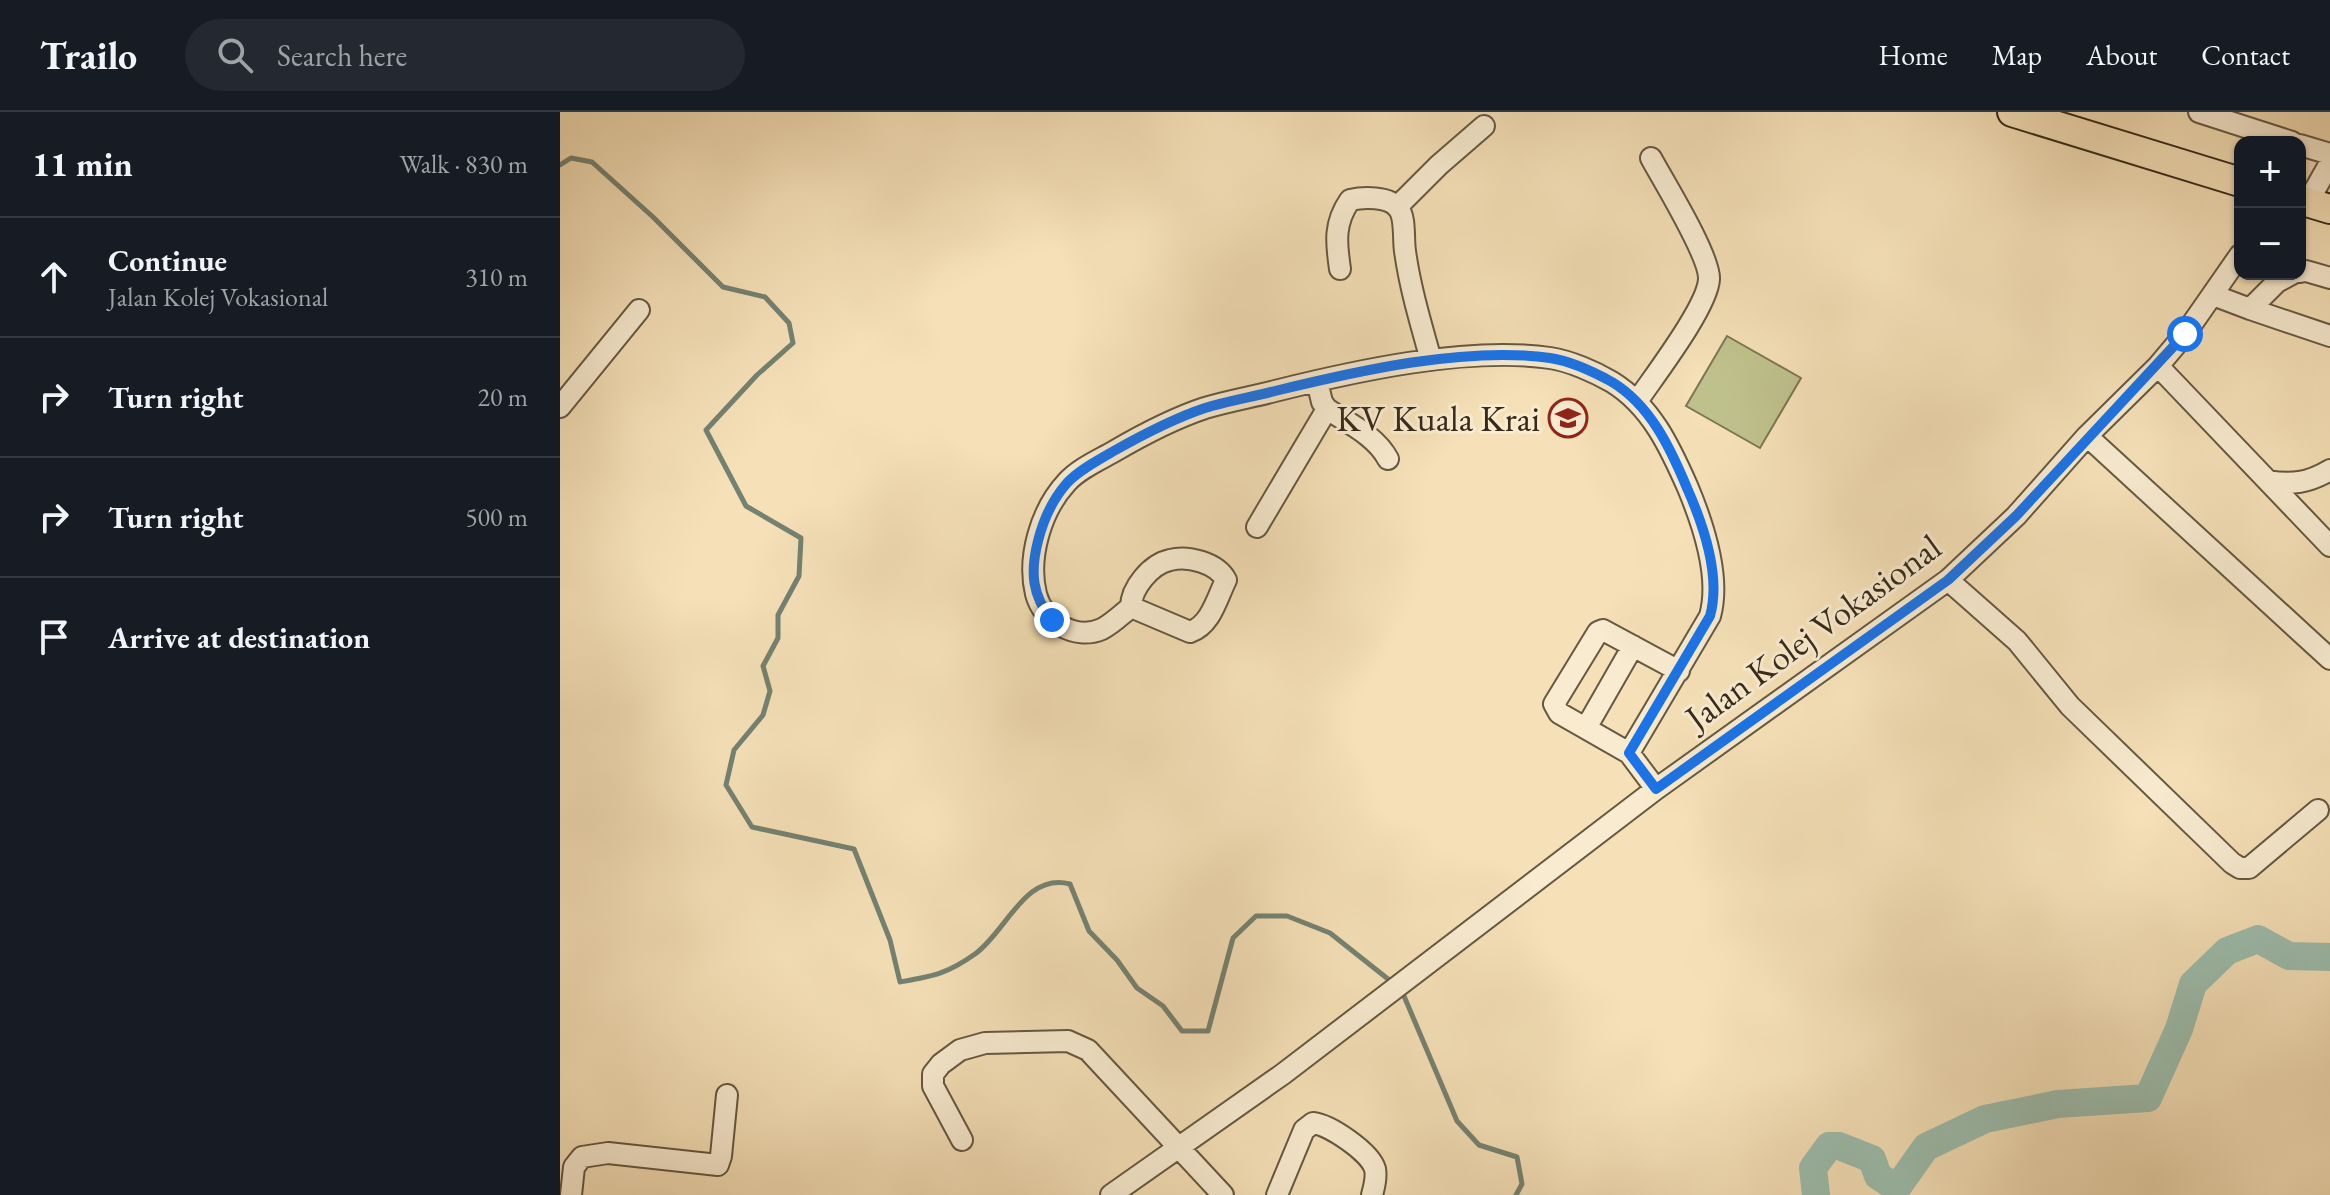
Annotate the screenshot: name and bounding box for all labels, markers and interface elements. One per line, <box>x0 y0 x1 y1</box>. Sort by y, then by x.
search box <box>185 19 745 91</box>
text: Trailo <box>40 31 137 80</box>
icon: search <box>213 33 257 77</box>
text: Search here <box>277 36 407 75</box>
text: Home <box>1878 37 1948 73</box>
text: Map <box>1992 37 2042 73</box>
text: About <box>2086 37 2157 73</box>
text: Contact <box>2201 37 2290 73</box>
map controls <box>2234 136 2306 280</box>
button: + <box>2234 136 2306 208</box>
text: 11 min <box>32 142 133 186</box>
text: Walk · 830 m <box>400 147 528 181</box>
button: − <box>2234 208 2306 280</box>
text: Continue <box>108 241 227 280</box>
icon: ahead <box>32 255 76 299</box>
text: 310 m <box>465 260 528 294</box>
text: Jalan Kolej Vokasional <box>108 280 328 314</box>
route start <box>2167 316 2203 352</box>
icon: right <box>32 375 76 419</box>
text: Turn right <box>108 378 244 417</box>
text: 20 m <box>478 380 528 414</box>
place label: KV Kuala Krai <box>1336 395 1540 442</box>
school or university icon: KV Kuala Krai <box>1547 397 1589 439</box>
icon: right <box>32 495 76 539</box>
text: Turn right <box>108 498 244 537</box>
text: 500 m <box>465 500 528 534</box>
street label: Jalan Kolej Vokasional <box>1673 523 1950 742</box>
route end <box>1034 602 1070 638</box>
icon: arrive <box>32 615 76 659</box>
text: Arrive at destination <box>108 618 370 657</box>

